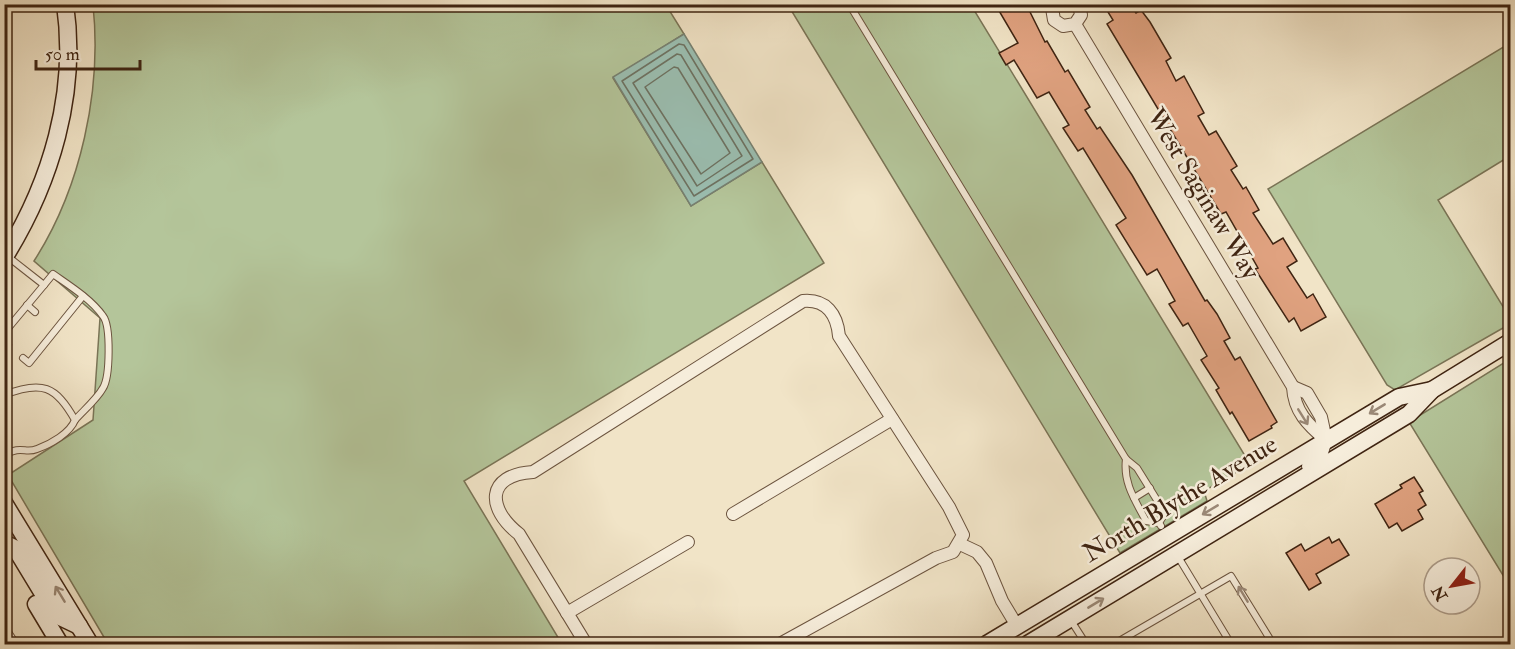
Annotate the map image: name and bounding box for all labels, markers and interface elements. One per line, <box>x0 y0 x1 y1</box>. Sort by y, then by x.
scale bar <box>36 33 140 71</box>
text: 50 m <box>45 43 80 66</box>
street label: West Saginaw Way <box>1139 102 1267 286</box>
one-way arrow <box>1369 404 1386 416</box>
one-way arrow <box>1298 408 1310 425</box>
street label: North Blythe Avenue <box>1077 428 1283 570</box>
one-way arrow <box>1202 504 1219 516</box>
north arrow <box>1422 556 1482 616</box>
text: N <box>1427 581 1453 605</box>
one-way arrow <box>53 586 66 603</box>
one-way arrow <box>1236 586 1248 603</box>
one-way arrow <box>1087 597 1104 609</box>

